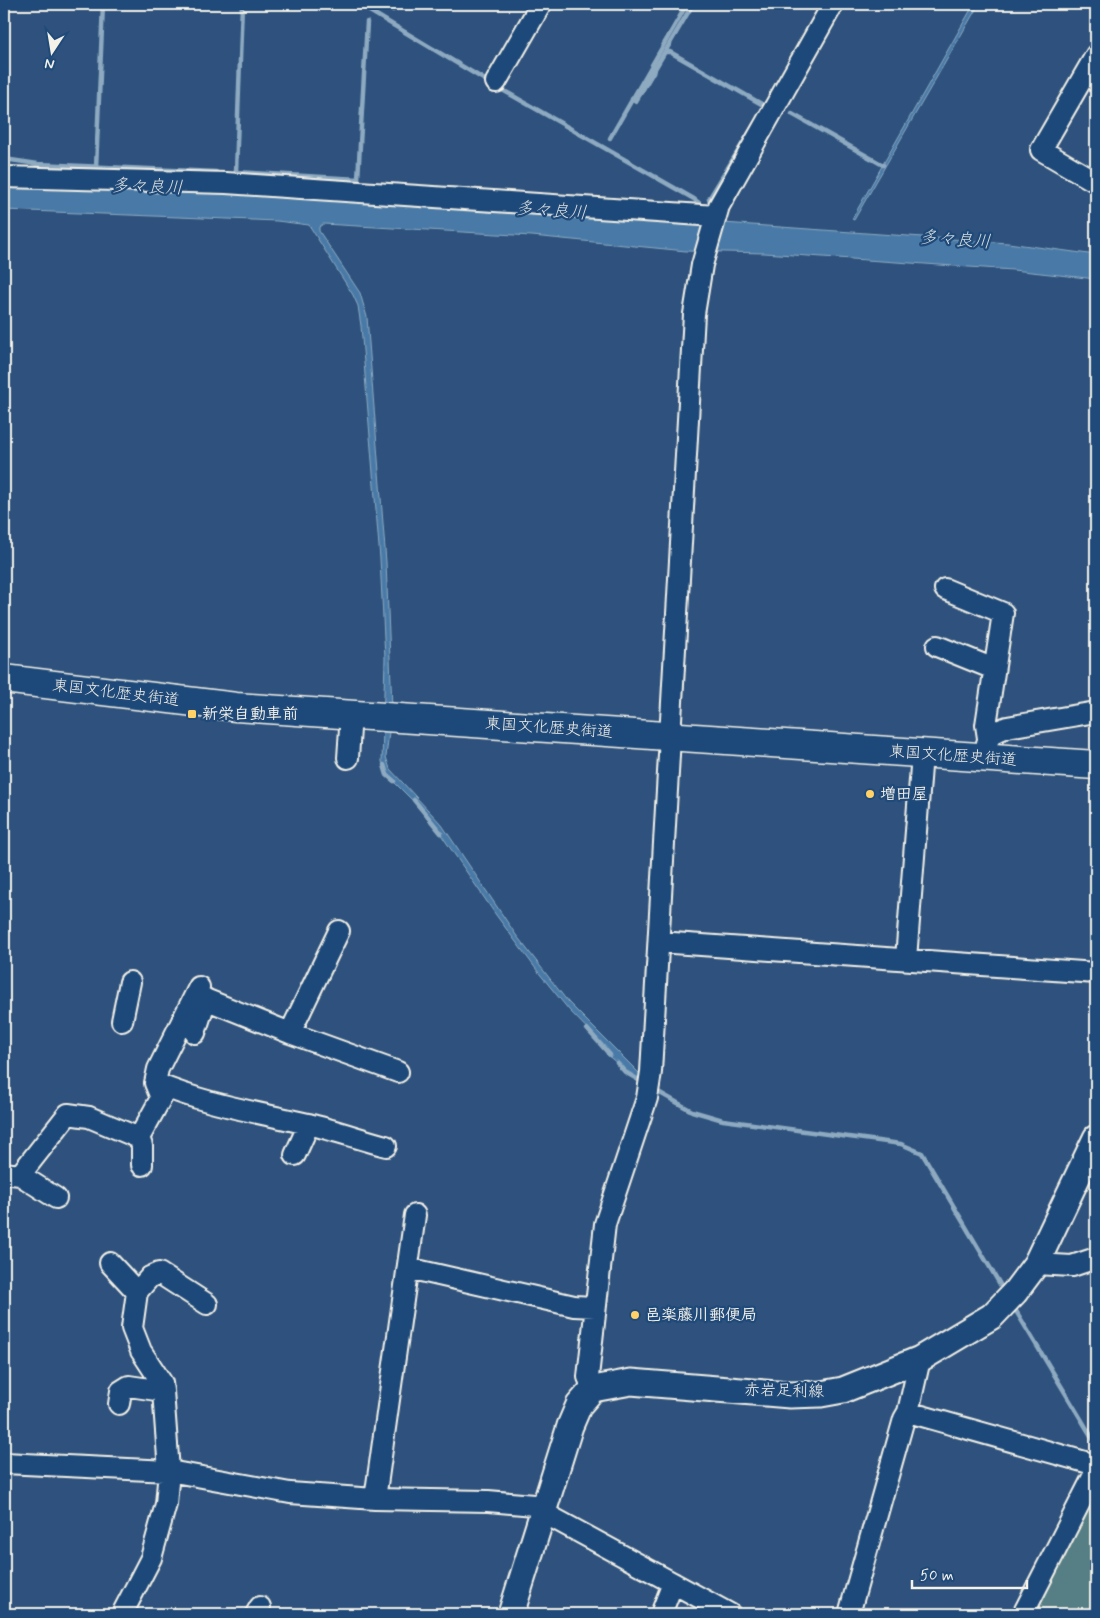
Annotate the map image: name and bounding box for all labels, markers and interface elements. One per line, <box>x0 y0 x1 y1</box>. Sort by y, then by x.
north arrow <box>28 28 78 78</box>
text: N <box>43 54 56 74</box>
water label: 多々良川 <box>111 174 183 200</box>
water label: 多々良川 <box>514 197 588 225</box>
water label: 多々良川 <box>918 226 992 254</box>
street label: 東国文化歴史街道 <box>51 675 181 711</box>
place label: 新栄自動車前 <box>202 704 298 725</box>
marker: 新栄自動車前 <box>186 708 198 720</box>
street label: 東国文化歴史街道 <box>484 713 614 743</box>
street label: 東国文化歴史街道 <box>888 741 1018 771</box>
place label: 増田屋 <box>880 784 928 805</box>
marker: 増田屋 <box>864 788 876 800</box>
place label: 邑楽藤川郵便局 <box>645 1305 757 1326</box>
marker: 邑楽藤川郵便局 <box>629 1309 641 1321</box>
street label: 赤岩足利線 <box>744 1380 824 1402</box>
scale bar <box>912 1558 1028 1590</box>
text: 50 m <box>920 1566 954 1586</box>

